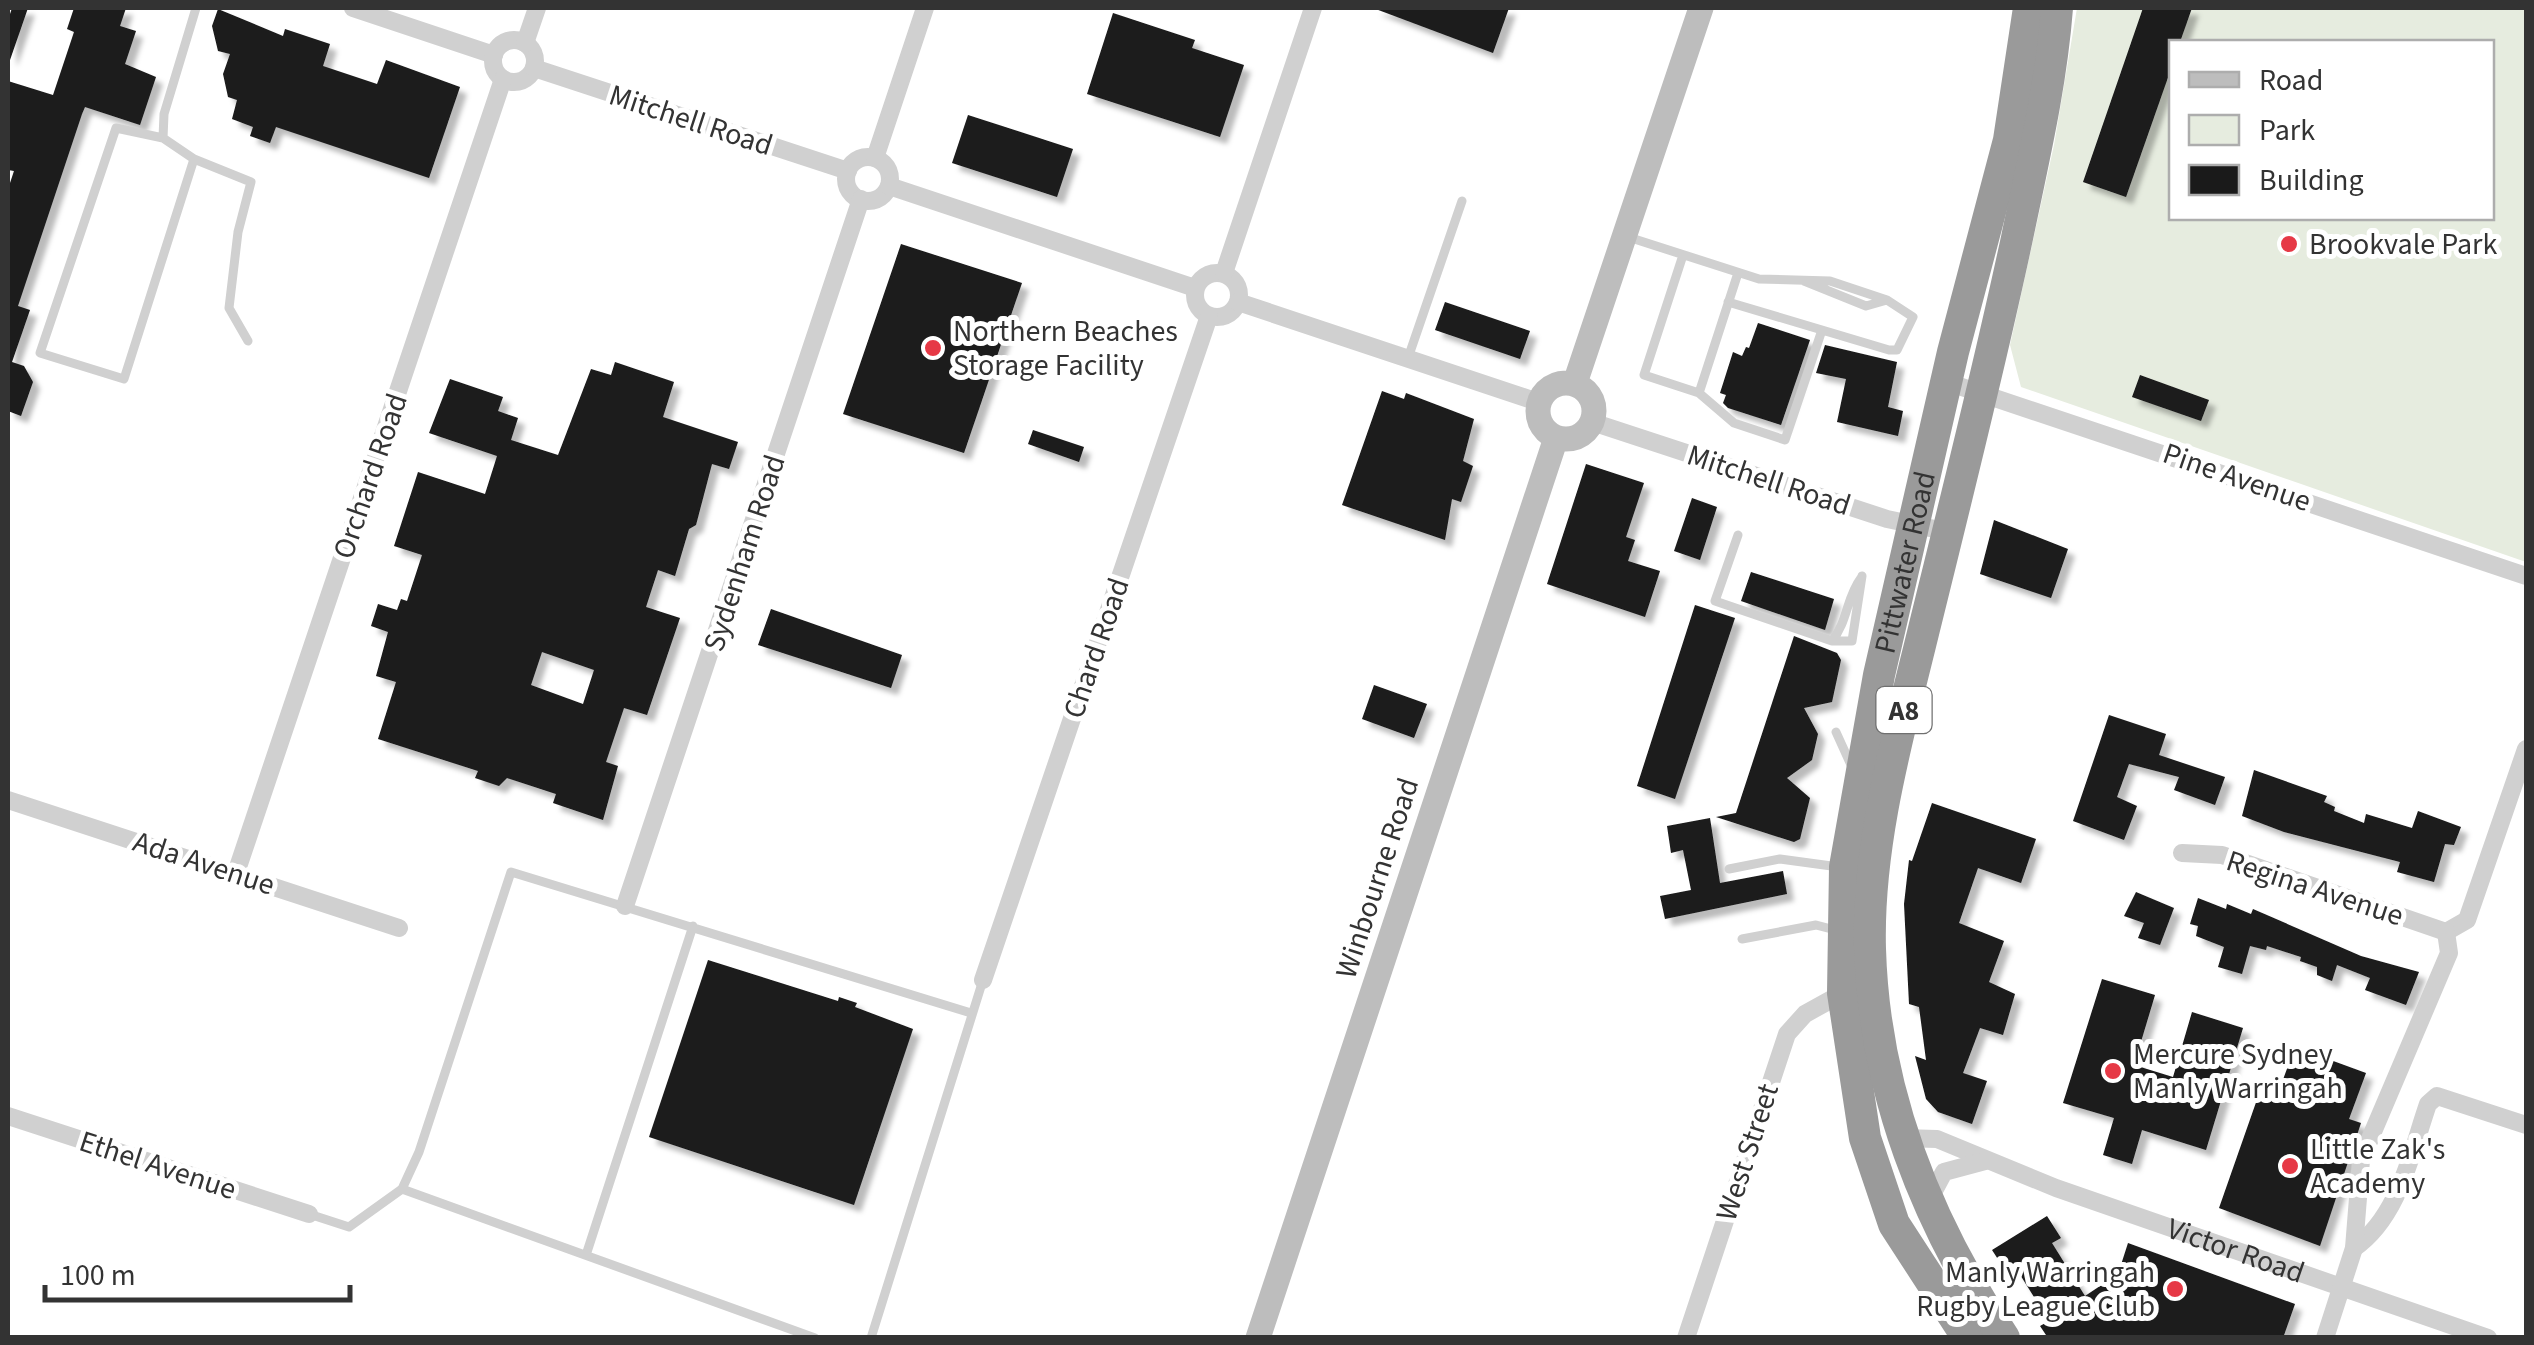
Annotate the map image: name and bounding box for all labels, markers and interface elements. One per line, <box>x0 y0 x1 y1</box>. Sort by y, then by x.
legend <box>2169 40 2494 220</box>
text: Road <box>2259 59 2323 102</box>
street label: Mitchell Road <box>604 74 778 167</box>
text: Park <box>2259 109 2315 152</box>
text: Building <box>2259 159 2364 202</box>
place label: Brookvale Park <box>2309 223 2497 266</box>
marker: Brookvale Park <box>2278 233 2300 255</box>
place label: Northern Beaches Storage Facility <box>953 310 1178 387</box>
marker: Northern Beaches Storage Facility <box>922 337 944 359</box>
street label: Orchard Road <box>322 388 419 565</box>
street label: Pine Avenue <box>2157 432 2317 523</box>
street label: Mitchell Road <box>1682 434 1856 527</box>
street label: Sydenham Road <box>692 449 797 657</box>
street label: Pittwater Road <box>1864 467 1947 658</box>
street label: Chard Road <box>1052 572 1141 724</box>
road number: A8 <box>1876 687 1932 733</box>
street label: Winbourne Road <box>1325 772 1430 984</box>
street label: Ada Avenue <box>128 820 280 907</box>
street label: Regina Avenue <box>2221 840 2409 937</box>
place label: Mercure Sydney Manly Warringah <box>2133 1033 2343 1110</box>
marker: Mercure Sydney Manly Warringah <box>2102 1060 2124 1082</box>
street label: West Street <box>1705 1078 1790 1226</box>
street label: Ethel Avenue <box>74 1120 242 1211</box>
place label: Little Zak's Academy <box>2310 1128 2445 1205</box>
marker: Little Zak's Academy <box>2279 1155 2301 1177</box>
street label: Victor Road <box>2161 1207 2310 1295</box>
scale bar <box>45 1240 350 1302</box>
place label: Manly Warringah Rugby League Club <box>1916 1251 2155 1328</box>
text: 100 m <box>60 1254 136 1297</box>
marker: Manly Warringah Rugby League Club <box>2164 1278 2186 1300</box>

